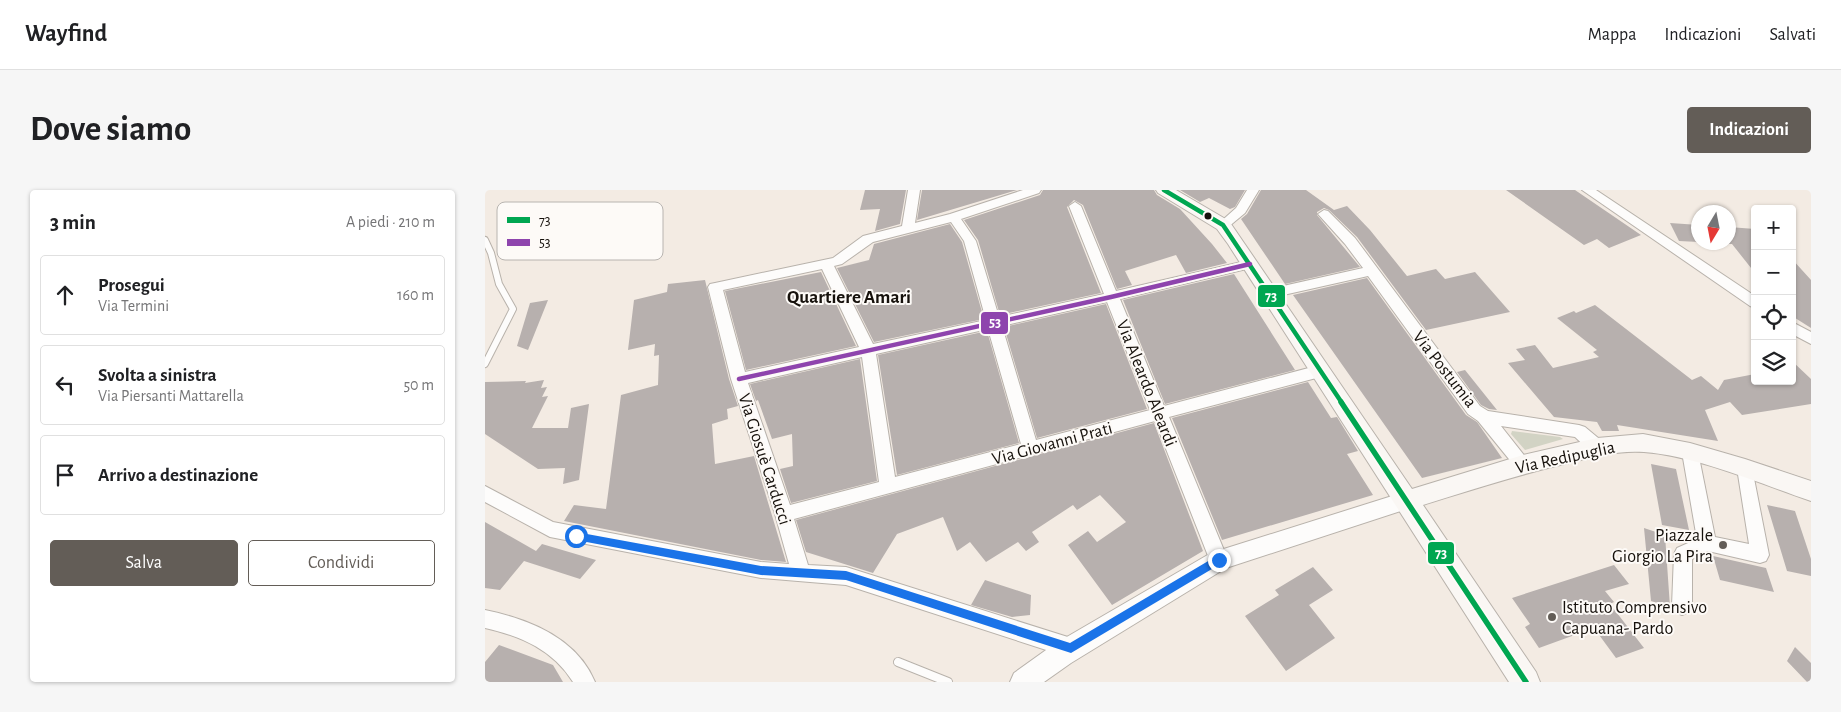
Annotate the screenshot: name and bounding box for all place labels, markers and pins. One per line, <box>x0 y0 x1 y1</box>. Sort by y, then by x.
unlabelled marker <box>1203 211 1213 221</box>
place label: Piazzale Giorgio La Pira <box>1612 527 1713 566</box>
marker: Piazzale Giorgio La Pira <box>1717 539 1729 551</box>
place label: Istituto Comprensivo Capuana- Pardo <box>1562 599 1707 638</box>
marker: Istituto Comprensivo Capuana- Pardo <box>1546 611 1558 623</box>

